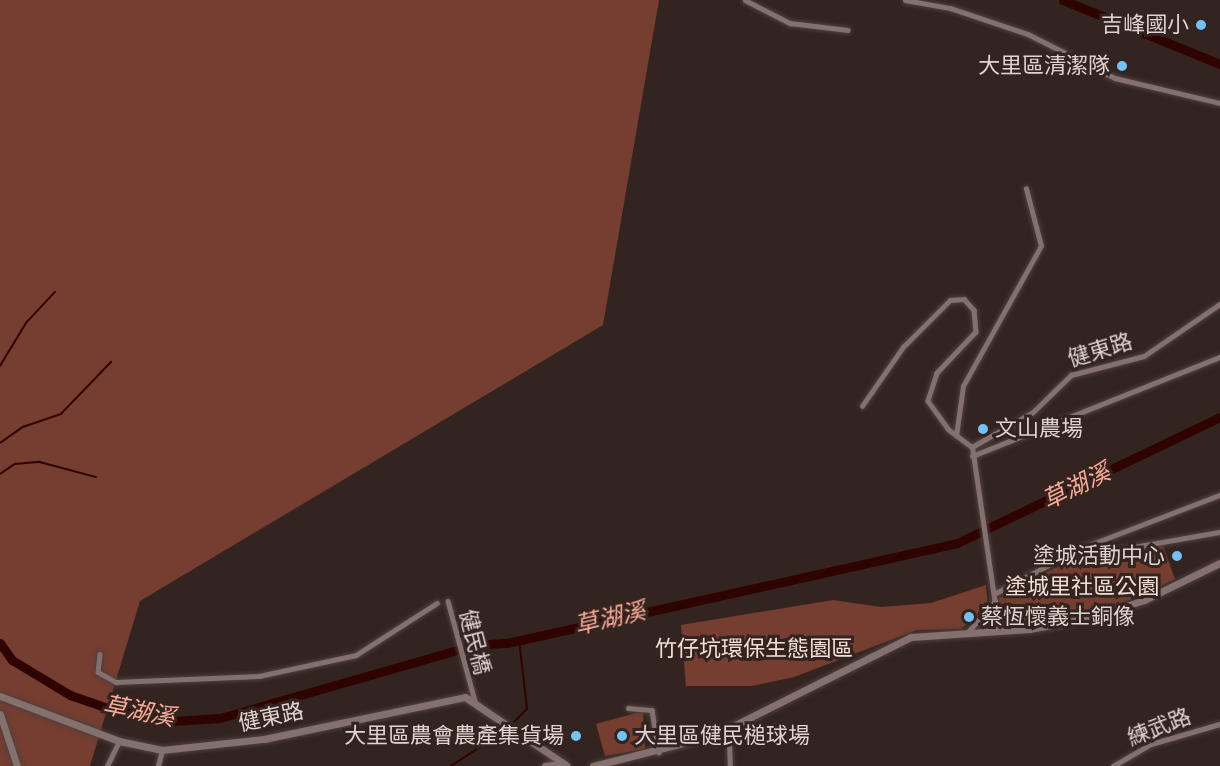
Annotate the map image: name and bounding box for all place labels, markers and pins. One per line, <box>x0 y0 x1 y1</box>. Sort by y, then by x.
place label: 吉峰國小 <box>1101 12 1189 38</box>
marker: 吉峰國小 <box>1194 18 1208 32</box>
place label: 大里區清潔隊 <box>978 53 1110 79</box>
marker: 大里區清潔隊 <box>1115 59 1129 73</box>
place label: 文山農場 <box>995 416 1083 442</box>
marker: 文山農場 <box>976 422 990 436</box>
place label: 塗城活動中心 <box>1033 543 1165 569</box>
marker: 塗城活動中心 <box>1170 549 1184 563</box>
place label: 蔡恆懷義士銅像 <box>981 604 1135 630</box>
marker: 蔡恆懷義士銅像 <box>962 610 976 624</box>
place label: 大里區農會農產集貨場 <box>344 723 564 749</box>
place label: 大里區健民槌球場 <box>634 723 810 749</box>
marker: 大里區農會農產集貨場 <box>569 729 583 743</box>
marker: 大里區健民槌球場 <box>615 729 629 743</box>

